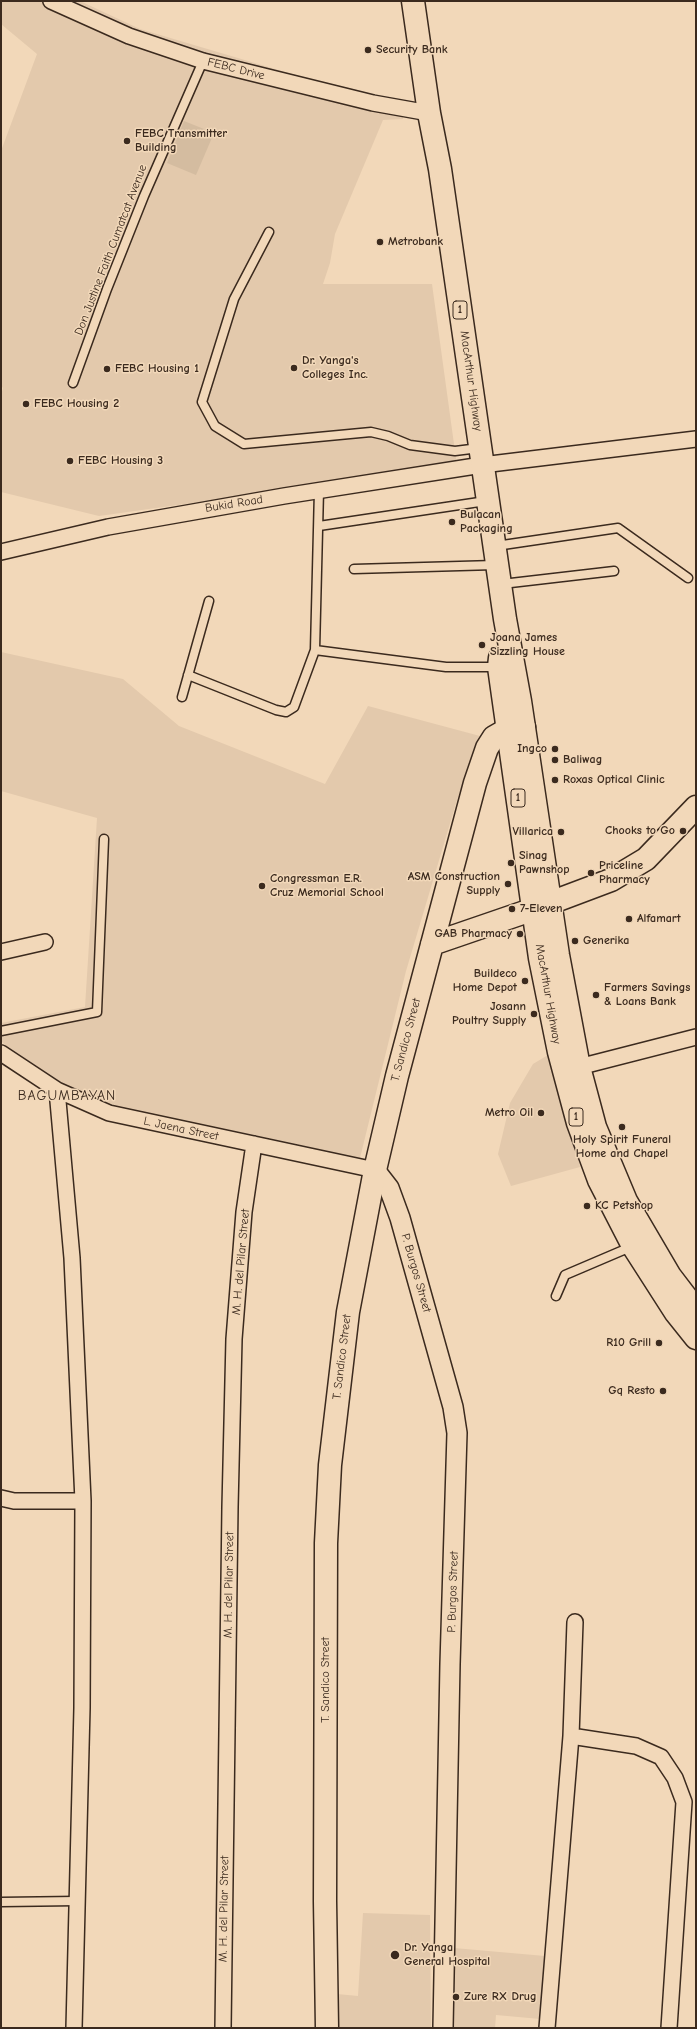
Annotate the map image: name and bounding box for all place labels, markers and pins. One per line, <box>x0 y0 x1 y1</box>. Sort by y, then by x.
place label: Security Bank <box>376 43 448 57</box>
marker: Security Bank <box>363 45 373 55</box>
place label: FEBC Transmitter Building <box>135 127 227 155</box>
marker: FEBC Transmitter Building <box>122 136 132 146</box>
place label: Metrobank <box>388 235 443 249</box>
marker: Metrobank <box>375 237 385 247</box>
place label: Dr. Yanga's Colleges Inc. <box>302 354 368 382</box>
place label: FEBC Housing 1 <box>115 362 199 376</box>
marker: Dr. Yanga's Colleges Inc. <box>289 363 299 373</box>
marker: FEBC Housing 1 <box>102 364 112 374</box>
place label: FEBC Housing 2 <box>34 397 119 411</box>
marker: FEBC Housing 2 <box>21 399 31 409</box>
place label: FEBC Housing 3 <box>78 454 163 468</box>
marker: FEBC Housing 3 <box>65 456 75 466</box>
place label: Bulacan Packaging <box>460 508 513 536</box>
marker: Bulacan Packaging <box>447 517 457 527</box>
place label: Joana James Sizzling House <box>490 631 565 659</box>
marker: Joana James Sizzling House <box>477 640 487 650</box>
place label: Ingco <box>517 742 547 756</box>
marker: Ingco <box>550 744 560 754</box>
place label: Baliwag <box>563 753 602 767</box>
marker: Baliwag <box>550 755 560 765</box>
place label: Roxas Optical Clinic <box>563 773 665 787</box>
marker: Roxas Optical Clinic <box>550 775 560 785</box>
place label: Chooks to Go <box>605 824 675 838</box>
place label: Villarica <box>512 825 553 839</box>
marker: Chooks to Go <box>678 826 688 836</box>
marker: Villarica <box>556 827 566 837</box>
place label: Sinag Pawnshop <box>519 849 570 877</box>
marker: Sinag Pawnshop <box>506 858 516 868</box>
place label: Priceline Pharmacy <box>599 859 650 887</box>
marker: Priceline Pharmacy <box>586 868 596 878</box>
place label: ASM Construction Supply <box>408 870 500 898</box>
place label: Congressman E.R. Cruz Memorial School <box>270 872 384 900</box>
marker: ASM Construction Supply <box>503 879 513 889</box>
marker: Congressman E.R. Cruz Memorial School <box>257 881 267 891</box>
place label: 7-Eleven <box>520 902 562 916</box>
marker: 7-Eleven <box>507 904 517 914</box>
place label: Alfamart <box>637 912 681 926</box>
marker: Alfamart <box>624 914 634 924</box>
place label: GAB Pharmacy <box>435 927 512 941</box>
marker: GAB Pharmacy <box>515 929 525 939</box>
place label: Generika <box>583 934 629 948</box>
marker: Generika <box>570 936 580 946</box>
place label: Buildeco Home Depot <box>453 967 517 995</box>
marker: Buildeco Home Depot <box>520 976 530 986</box>
place label: Farmers Savings & Loans Bank <box>604 981 690 1009</box>
marker: Farmers Savings & Loans Bank <box>591 990 601 1000</box>
place label: Josann Poultry Supply <box>452 1000 526 1028</box>
marker: Josann Poultry Supply <box>529 1009 539 1019</box>
place label: Metro Oil <box>485 1106 533 1120</box>
marker: Metro Oil <box>536 1108 546 1118</box>
marker: Holy Spirit Funeral Home and Chapel <box>617 1122 627 1132</box>
place label: Holy Spirit Funeral Home and Chapel <box>573 1133 671 1161</box>
place label: KC Petshop <box>595 1199 653 1213</box>
marker: KC Petshop <box>582 1201 592 1211</box>
place label: R10 Grill <box>606 1336 651 1350</box>
marker: R10 Grill <box>654 1338 664 1348</box>
place label: Gq Resto <box>608 1384 655 1398</box>
marker: Gq Resto <box>658 1386 668 1396</box>
place label: Dr. Yanga General Hospital <box>404 1941 490 1969</box>
marker: Dr. Yanga General Hospital <box>389 1949 401 1961</box>
place label: Zure RX Drug <box>464 1990 537 2004</box>
marker: Zure RX Drug <box>451 1992 461 2002</box>

